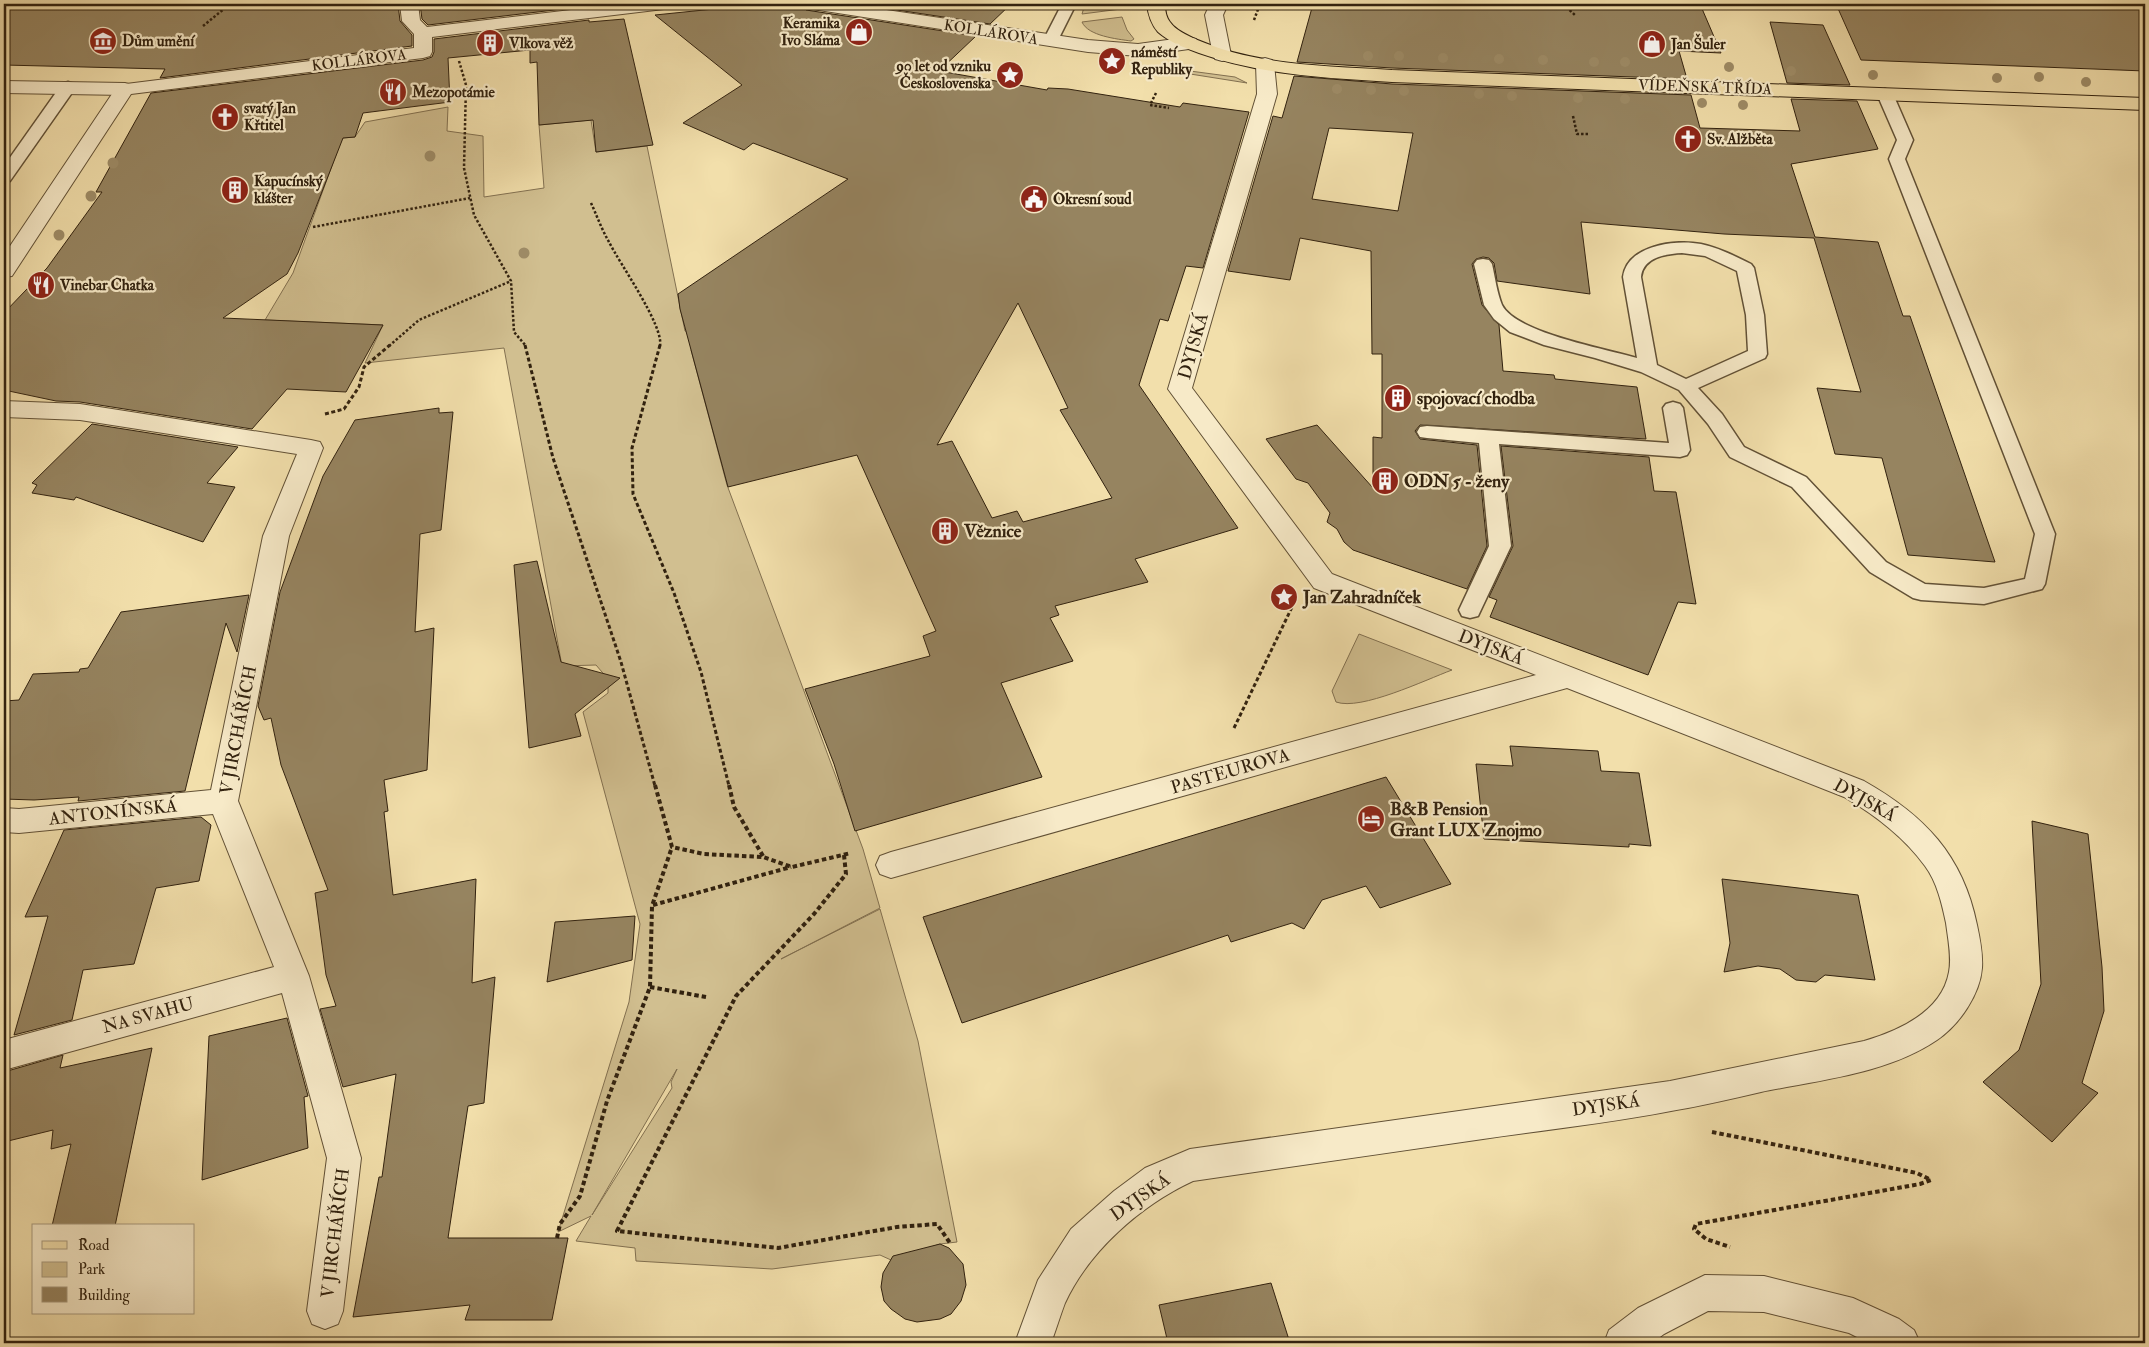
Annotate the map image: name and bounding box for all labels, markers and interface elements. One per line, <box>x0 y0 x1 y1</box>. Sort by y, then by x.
place label: Keramika Ivo Sláma <box>781 14 841 50</box>
street label: KOLLÁROVA <box>942 14 1040 49</box>
shop icon: Keramika Ivo Sláma <box>844 17 874 47</box>
museum icon: Dům umění <box>88 26 118 56</box>
building icon: Vlkova věž <box>475 28 505 58</box>
shop icon: Jan Šuler <box>1637 29 1667 59</box>
place label: Dům umění <box>122 32 196 51</box>
place label: Jan Šuler <box>1670 33 1726 55</box>
place label: Vlkova věž <box>508 34 574 53</box>
street label: KOLLÁROVA <box>310 43 408 76</box>
place label: náměstí Republiky <box>1131 43 1193 80</box>
place icon: náměstí Republiky <box>1097 46 1127 76</box>
place label: 90 let od vzniku Československa <box>894 57 992 93</box>
place icon: 90 let od vzniku Československa <box>995 60 1025 90</box>
street label: VÍDEŇSKÁ TŘÍDA <box>1638 74 1773 99</box>
restaurant icon: Mezopotámie <box>378 77 408 107</box>
place label: Mezopotámie <box>411 83 495 103</box>
place label: svatý Jan Křtitel <box>244 99 296 135</box>
church icon: svatý Jan Křtitel <box>210 102 240 132</box>
church icon: Sv. Alžběta <box>1673 124 1703 154</box>
place label: Sv. Alžběta <box>1707 130 1773 149</box>
place label: Kapucínský klášter <box>253 172 324 208</box>
building icon: Kapucínský klášter <box>220 175 250 205</box>
public building icon: Okresní soud <box>1019 184 1049 214</box>
place label: Okresní soud <box>1053 190 1132 209</box>
restaurant icon: Vinebar Chatka <box>26 270 56 300</box>
place label: Vinebar Chatka <box>59 276 155 295</box>
street label: DYJSKÁ <box>1173 310 1214 382</box>
building icon: spojovací chodba <box>1383 383 1413 413</box>
place label: spojovací chodba <box>1417 387 1536 410</box>
building icon: ODN 5 - ženy <box>1370 466 1400 496</box>
place label: ODN 5 - ženy <box>1404 470 1510 493</box>
building icon: Věznice <box>930 516 960 546</box>
place label: Věznice <box>963 520 1022 543</box>
place icon: Jan Zahradníček <box>1269 582 1299 612</box>
place label: Jan Zahradníček <box>1302 586 1421 609</box>
street label: DYJSKÁ <box>1455 625 1527 671</box>
street label: V JIRCHÁŘÍCH <box>214 663 262 797</box>
street label: PASTEUROVA <box>1168 743 1293 799</box>
street label: DYJSKÁ <box>1829 774 1901 827</box>
street label: ANTONÍNSKÁ <box>47 794 179 831</box>
place label: B&B Pension Grant LUX Znojmo <box>1390 798 1542 842</box>
hotel icon: B&B Pension Grant LUX Znojmo <box>1356 804 1386 834</box>
street label: NA SVAHU <box>100 992 197 1039</box>
street label: DYJSKÁ <box>1571 1089 1642 1122</box>
street label: V JIRCHÁŘÍCH <box>315 1167 355 1299</box>
street label: DYJSKÁ <box>1106 1168 1175 1226</box>
legend <box>32 1224 195 1314</box>
text: Road <box>78 1236 110 1255</box>
text: Park <box>78 1260 105 1279</box>
text: Building <box>78 1286 130 1305</box>

